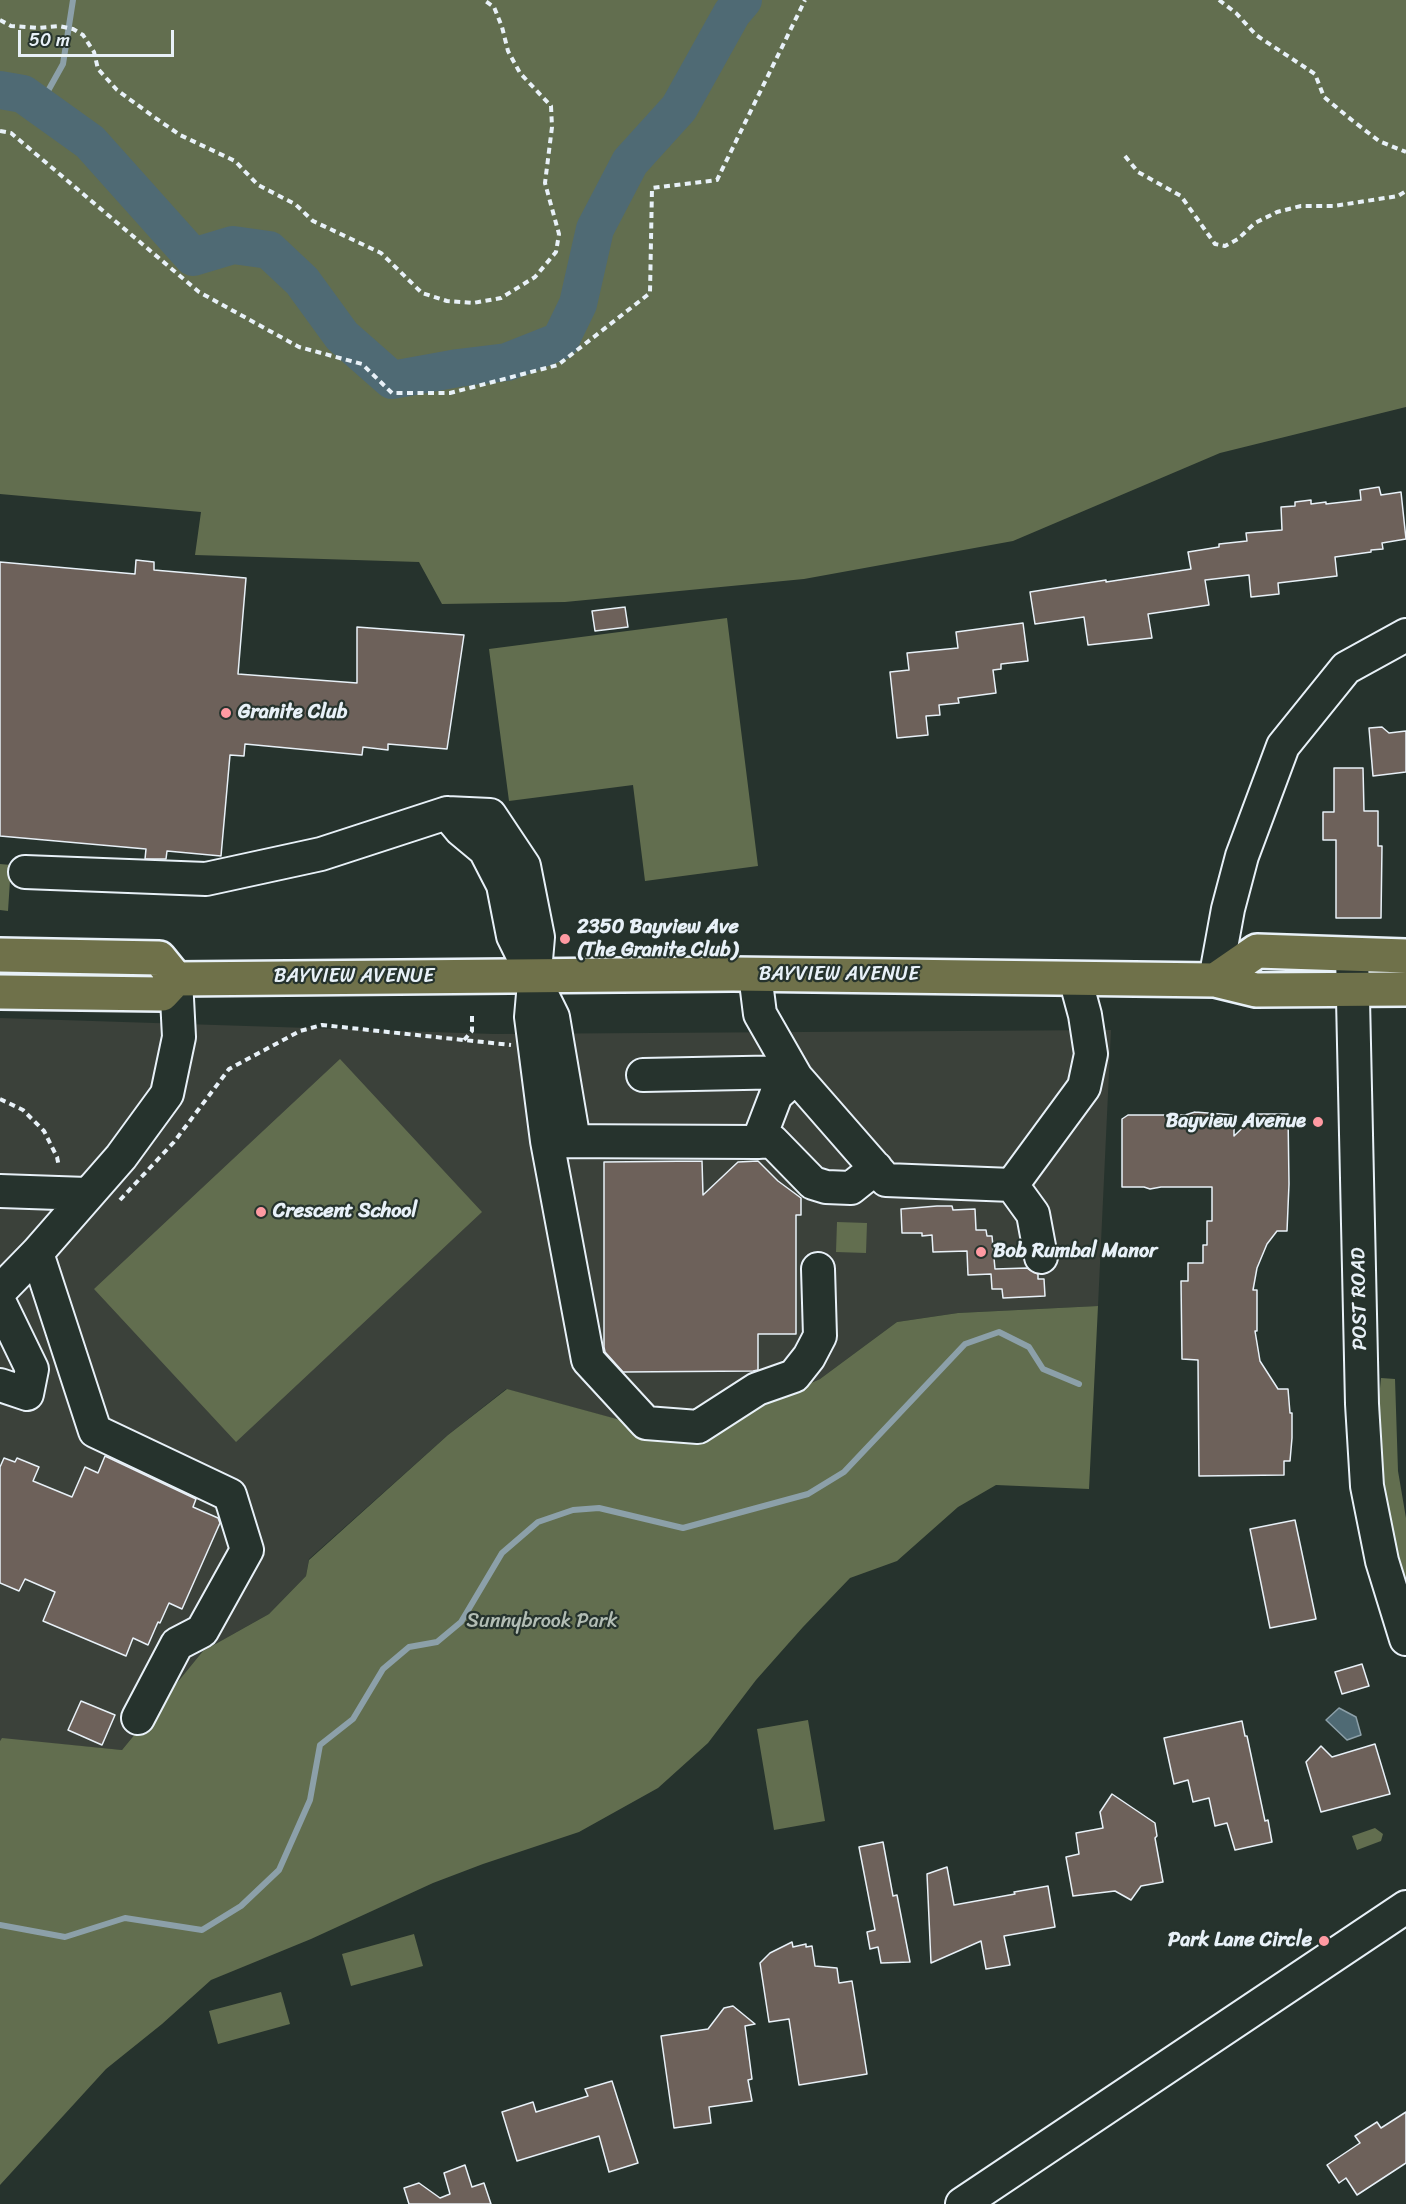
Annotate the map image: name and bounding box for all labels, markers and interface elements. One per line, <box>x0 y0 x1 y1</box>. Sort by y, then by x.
scale bar <box>21 18 177 56</box>
text: 50 m <box>29 24 70 56</box>
place label: Granite Club <box>238 701 347 725</box>
marker: Granite Club <box>219 706 233 720</box>
place label: 2350 Bayview Ave (The Granite Club) <box>577 916 739 963</box>
marker: 2350 Bayview Ave (The Granite Club) <box>558 932 572 946</box>
street label: BAYVIEW AVENUE <box>759 963 919 987</box>
street label: BAYVIEW AVENUE <box>274 965 434 989</box>
place label: Bayview Avenue <box>1166 1110 1306 1134</box>
marker: Bayview Avenue <box>1311 1115 1325 1129</box>
place label: Crescent School <box>273 1200 417 1224</box>
marker: Crescent School <box>254 1205 268 1219</box>
place label: Bob Rumbal Manor <box>993 1240 1157 1264</box>
marker: Bob Rumbal Manor <box>974 1245 988 1259</box>
street label: POST ROAD <box>1347 1247 1373 1351</box>
park label: Sunnybrook Park <box>466 1610 618 1634</box>
place label: Park Lane Circle <box>1168 1929 1312 1953</box>
marker: Park Lane Circle <box>1317 1934 1331 1948</box>

